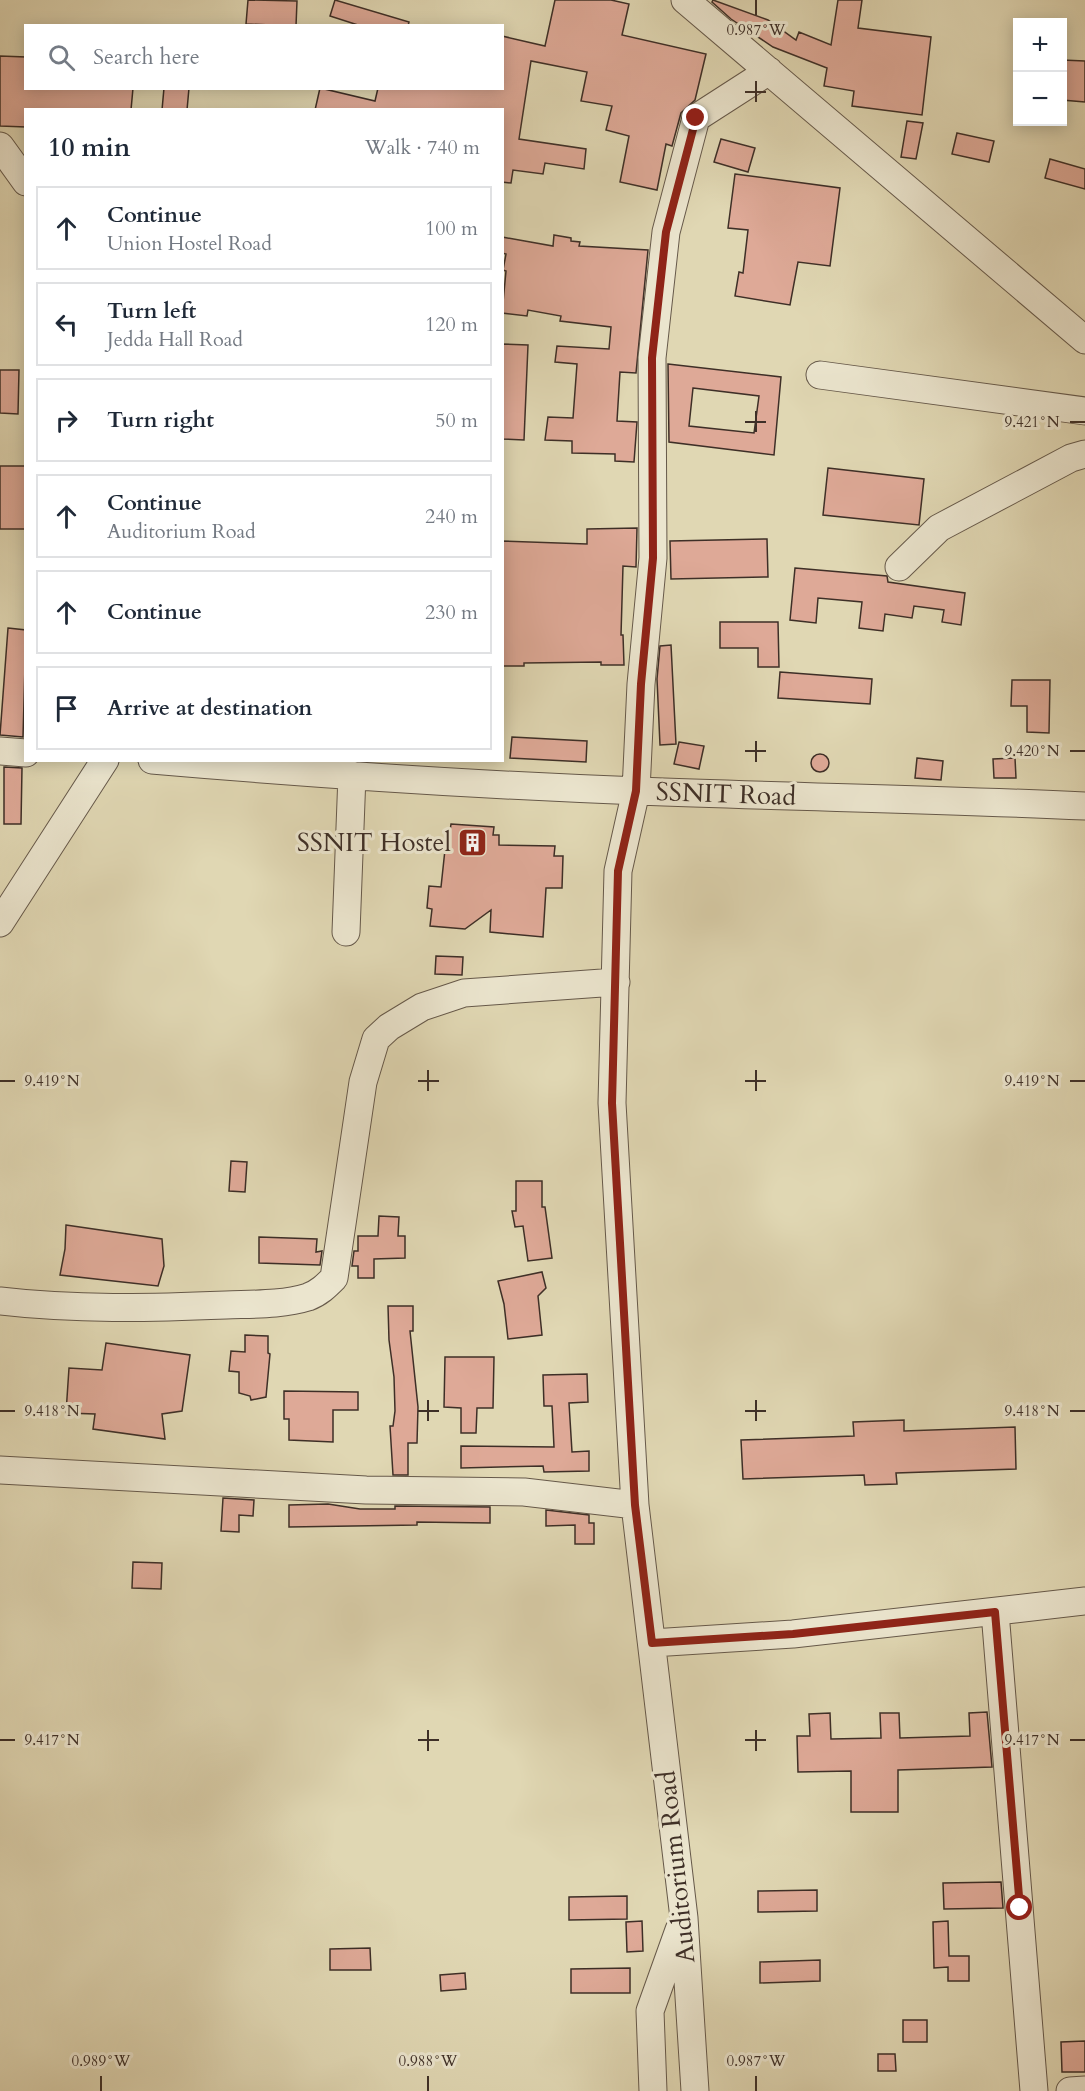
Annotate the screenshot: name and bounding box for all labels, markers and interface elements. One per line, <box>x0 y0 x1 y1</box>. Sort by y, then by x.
map controls <box>1013 18 1067 126</box>
button: + <box>1013 18 1067 72</box>
text: 0.987°W <box>727 20 786 40</box>
search box <box>24 24 504 90</box>
icon: search <box>45 41 78 74</box>
text: Search here <box>93 42 200 72</box>
button: − <box>1013 72 1067 126</box>
route end <box>682 104 708 130</box>
text: 10 min <box>48 130 131 165</box>
text: Walk · 740 m <box>365 134 480 161</box>
text: Continue <box>107 200 202 230</box>
icon: ahead <box>50 212 83 245</box>
text: 100 m <box>425 215 478 242</box>
text: Union Hostel Road <box>107 230 272 257</box>
text: Turn left <box>107 296 196 326</box>
icon: left <box>50 308 83 341</box>
text: 120 m <box>425 311 478 338</box>
text: Jedda Hall Road <box>107 326 243 353</box>
icon: right <box>50 404 83 437</box>
text: Turn right <box>107 405 214 435</box>
text: 50 m <box>435 407 478 434</box>
text: 9.421°N <box>1004 412 1060 432</box>
text: Continue <box>107 488 202 518</box>
icon: ahead <box>50 500 83 533</box>
text: 240 m <box>425 503 478 530</box>
text: Auditorium Road <box>107 518 256 545</box>
icon: ahead <box>50 596 83 629</box>
text: Continue <box>107 597 202 627</box>
text: 230 m <box>425 599 478 626</box>
icon: arrive <box>50 692 83 725</box>
text: Arrive at destination <box>107 693 312 723</box>
text: 9.420°N <box>1004 741 1060 761</box>
street label: SSNIT Road <box>655 774 797 814</box>
place label: SSNIT Hostel <box>297 825 451 860</box>
building icon: SSNIT Hostel <box>456 826 488 858</box>
text: 9.419°N <box>24 1071 80 1091</box>
text: 9.419°N <box>1004 1071 1060 1091</box>
text: 9.418°N <box>24 1401 80 1421</box>
text: 9.418°N <box>1004 1401 1060 1421</box>
text: 9.417°N <box>24 1730 80 1750</box>
text: 9.417°N <box>1004 1730 1060 1750</box>
street label: Auditorium Road <box>648 1769 704 1965</box>
route start <box>1006 1894 1032 1920</box>
text: 0.989°W <box>72 2051 131 2071</box>
text: 0.988°W <box>399 2051 458 2071</box>
text: 0.987°W <box>727 2051 786 2071</box>

